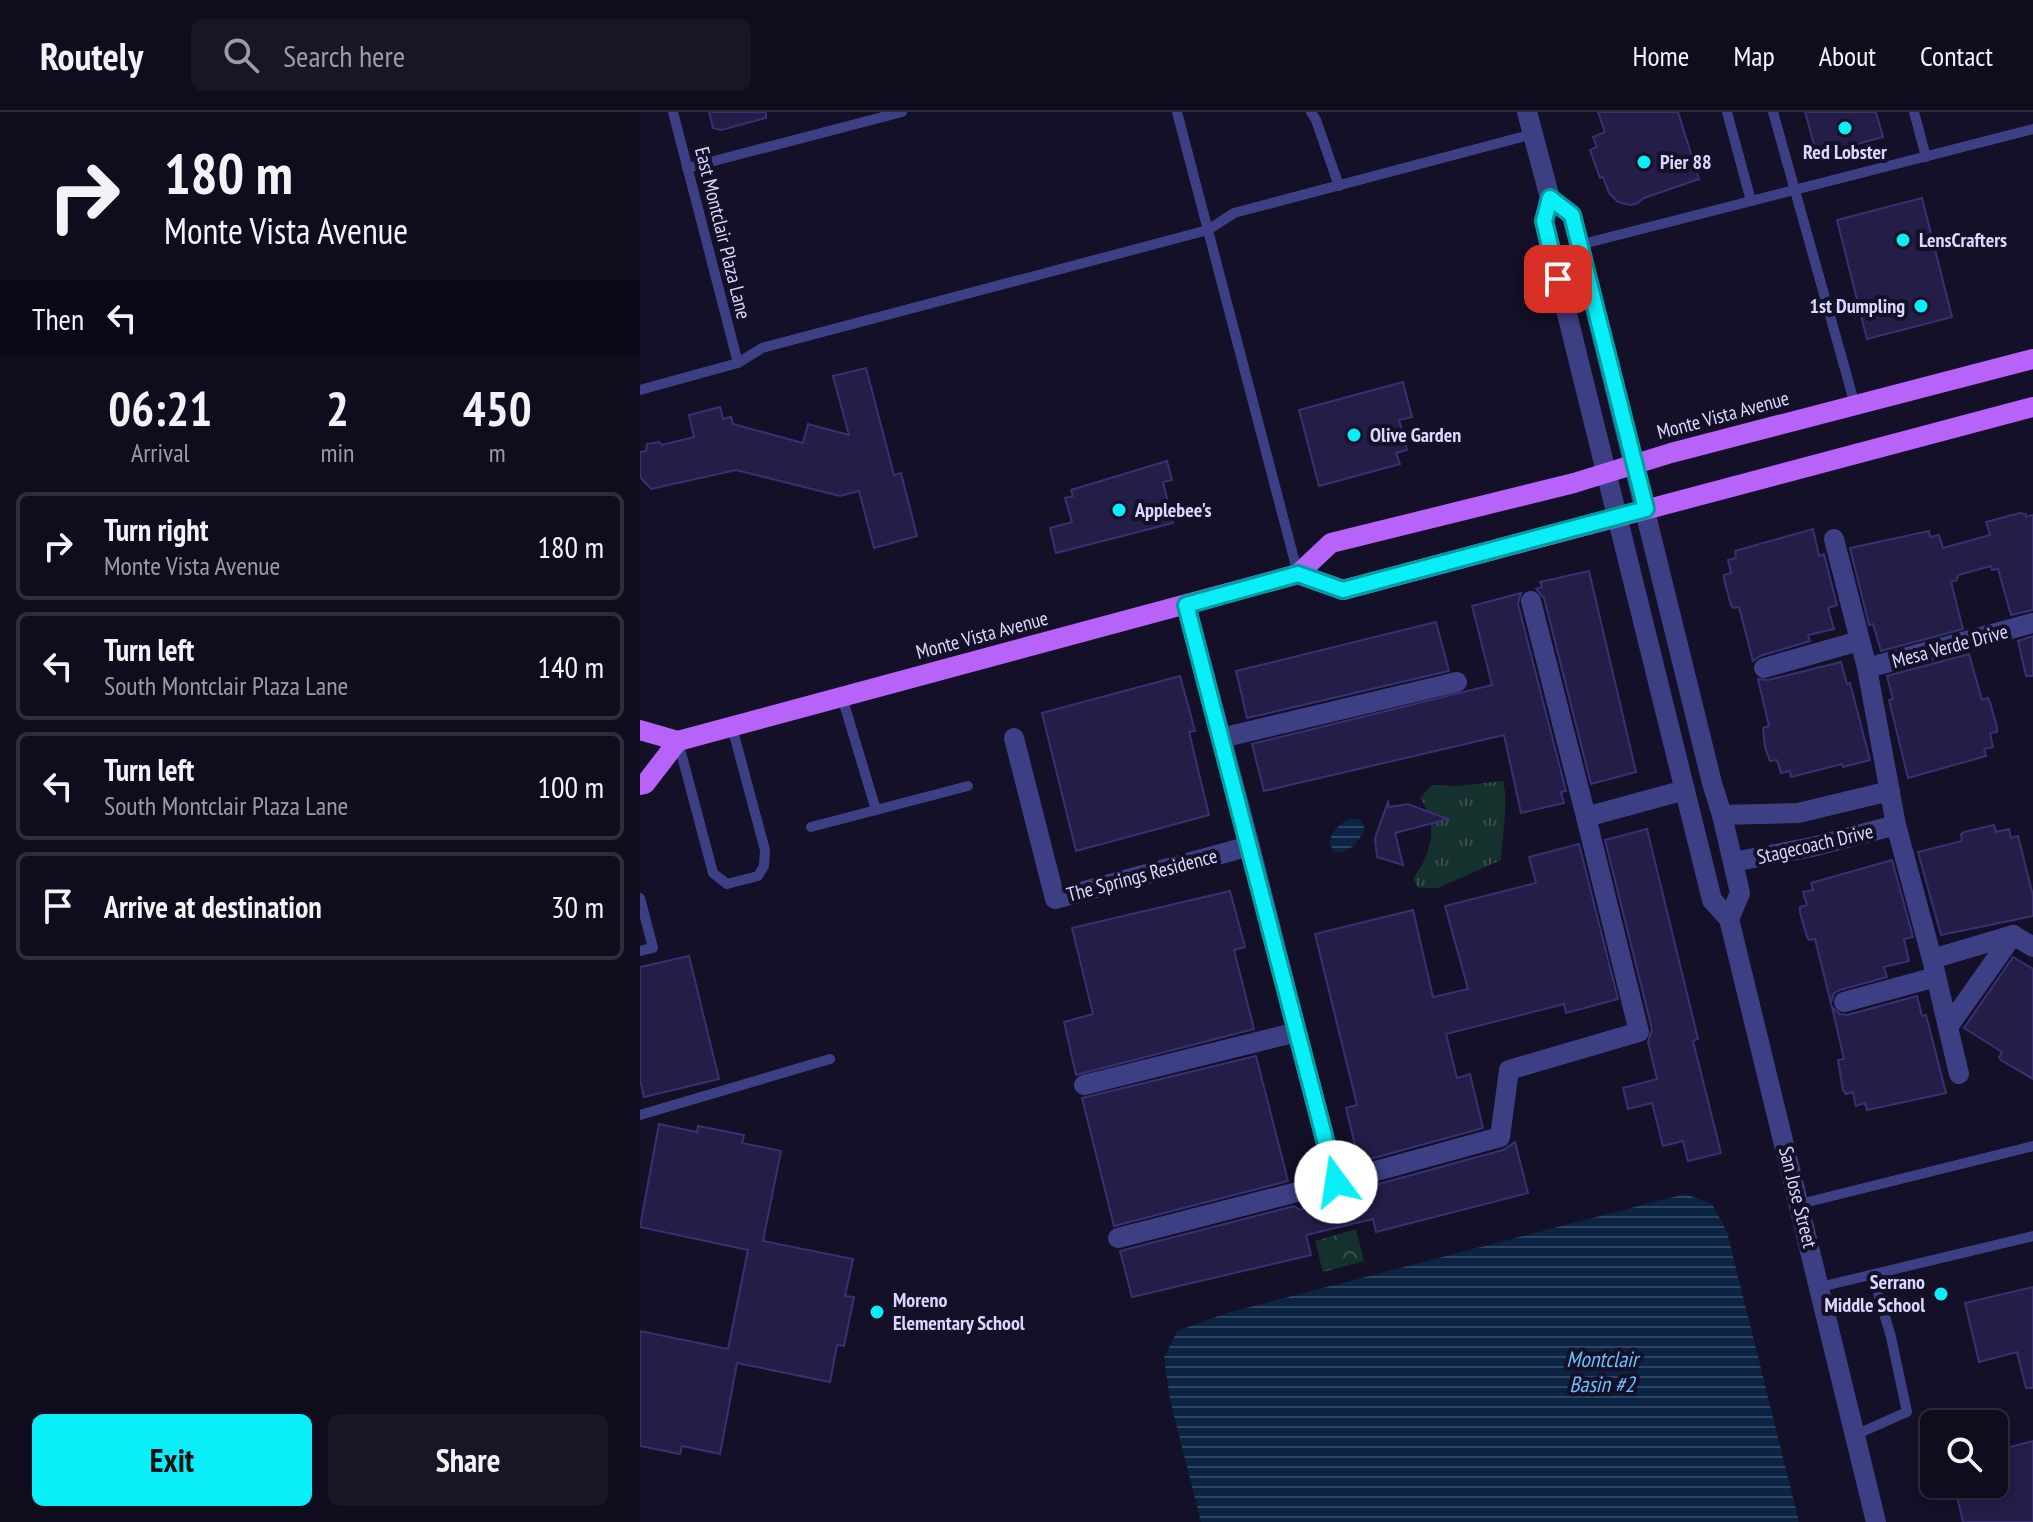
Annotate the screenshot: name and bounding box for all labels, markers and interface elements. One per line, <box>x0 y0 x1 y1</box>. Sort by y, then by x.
search box <box>191 19 751 91</box>
text: Routely <box>40 31 143 80</box>
icon: search <box>219 33 263 77</box>
text: Search here <box>283 36 405 75</box>
text: Home <box>1633 37 1689 74</box>
text: Map <box>1733 37 1775 74</box>
text: About <box>1819 37 1876 74</box>
text: Contact <box>1920 37 1993 74</box>
marker: Red Lobster <box>1836 119 1854 137</box>
text: 180 m <box>164 137 293 209</box>
place label: Red Lobster <box>1803 139 1887 165</box>
icon: right <box>32 144 136 248</box>
street label: East Montclair Plaza Lane <box>689 144 757 322</box>
place label: Pier 88 <box>1660 149 1712 175</box>
marker: Pier 88 <box>1635 153 1653 171</box>
text: Monte Vista Avenue <box>164 207 408 254</box>
place label: LensCrafters <box>1919 227 2007 253</box>
marker: LensCrafters <box>1894 231 1912 249</box>
pin <box>1524 245 1592 313</box>
icon: arrive <box>1536 257 1580 301</box>
place label: 1st Dumpling <box>1810 293 1905 319</box>
icon: left <box>100 296 144 340</box>
marker: 1st Dumpling <box>1912 297 1930 315</box>
text: Then <box>32 299 84 338</box>
text: 06:21 <box>108 377 212 439</box>
text: 2 <box>326 377 349 439</box>
text: 450 <box>463 377 532 439</box>
street label: Monte Vista Avenue <box>1654 385 1792 445</box>
place label: Olive Garden <box>1370 422 1461 448</box>
marker: Olive Garden <box>1345 426 1363 444</box>
text: Arrival <box>131 436 190 469</box>
text: min <box>320 436 354 469</box>
text: m <box>489 436 506 469</box>
place label: Applebee's <box>1134 497 1212 523</box>
marker: Applebee's <box>1110 501 1128 519</box>
text: Turn right <box>104 510 208 549</box>
icon: right <box>36 524 80 568</box>
text: 180 m <box>538 527 604 566</box>
text: Monte Vista Avenue <box>104 549 280 582</box>
street label: Monte Vista Avenue <box>913 605 1051 665</box>
street label: Mesa Verde Drive <box>1889 618 2011 674</box>
text: Turn left <box>104 630 194 669</box>
icon: left <box>36 644 80 688</box>
text: 140 m <box>538 647 604 686</box>
text: South Montclair Plaza Lane <box>104 669 348 702</box>
text: Turn left <box>104 750 194 789</box>
icon: left <box>36 764 80 808</box>
text: 100 m <box>538 767 604 806</box>
text: South Montclair Plaza Lane <box>104 789 348 822</box>
street label: Stagecoach Drive <box>1754 818 1876 870</box>
street label: The Springs Residence <box>1064 842 1220 908</box>
icon: arrive <box>36 884 80 928</box>
text: Arrive at destination <box>104 887 322 926</box>
text: 30 m <box>551 887 604 926</box>
position arrow <box>1294 1140 1378 1224</box>
street label: San Jose Street <box>1773 1144 1823 1251</box>
place label: Serrano Middle School <box>1824 1269 1925 1318</box>
marker: Serrano Middle School <box>1932 1285 1950 1303</box>
place label: Moreno Elementary School <box>893 1287 1025 1336</box>
marker: Moreno Elementary School <box>868 1303 886 1321</box>
water label: Montclair Basin #2 <box>1566 1345 1641 1398</box>
map controls <box>1920 1410 2008 1498</box>
button: search <box>1920 1410 2008 1498</box>
button: Exit <box>32 1414 312 1506</box>
button: Share <box>328 1414 608 1506</box>

